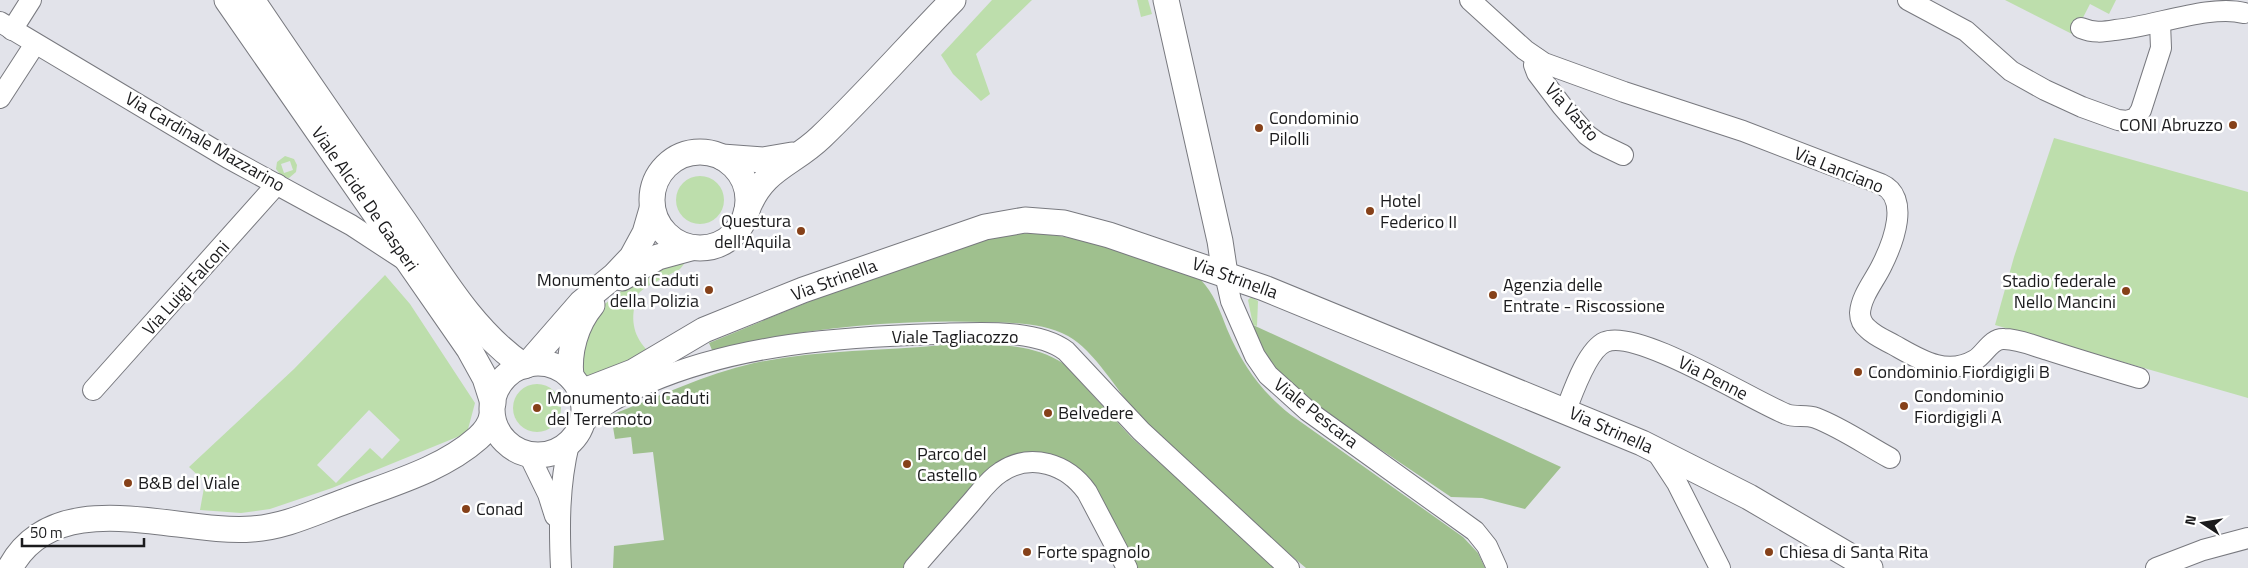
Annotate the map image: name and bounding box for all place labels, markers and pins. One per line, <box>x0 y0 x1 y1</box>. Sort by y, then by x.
place label: Condominio Pilolli <box>1269 104 1359 152</box>
place label: CONI Abruzzo <box>2119 111 2223 138</box>
marker: CONI Abruzzo <box>2227 119 2239 131</box>
marker: Condominio Pilolli <box>1253 122 1265 134</box>
place label: Hotel Federico II <box>1380 187 1457 235</box>
marker: Hotel Federico II <box>1364 205 1376 217</box>
place label: Questura dell'Aquila <box>714 207 791 255</box>
marker: Questura dell'Aquila <box>795 225 807 237</box>
place label: Monumento ai Caduti della Polizia <box>537 266 699 314</box>
place label: Stadio federale Nello Mancini <box>2002 267 2116 315</box>
place label: Agenzia delle Entrate - Riscossione <box>1503 271 1665 319</box>
marker: Monumento ai Caduti della Polizia <box>703 284 715 296</box>
marker: Stadio federale Nello Mancini <box>2120 285 2132 297</box>
marker: Agenzia delle Entrate - Riscossione <box>1487 289 1499 301</box>
place label: Condominio Fiordigigli B <box>1868 358 2050 385</box>
marker: Condominio Fiordigigli B <box>1852 366 1864 378</box>
place label: Condominio Fiordigigli A <box>1914 382 2004 430</box>
place label: Monumento ai Caduti del Terremoto <box>547 384 709 432</box>
place label: Belvedere <box>1058 399 1134 426</box>
marker: Condominio Fiordigigli A <box>1898 400 1910 412</box>
marker: Monumento ai Caduti del Terremoto <box>531 402 543 414</box>
marker: Belvedere <box>1042 407 1054 419</box>
place label: Parco del Castello <box>917 440 987 488</box>
marker: Parco del Castello <box>901 458 913 470</box>
place label: B&B del Viale <box>138 469 240 496</box>
marker: B&B del Viale <box>122 477 134 489</box>
place label: Conad <box>476 495 523 522</box>
marker: Conad <box>460 503 472 515</box>
place label: Forte spagnolo <box>1037 538 1150 565</box>
place label: Chiesa di Santa Rita <box>1779 538 1928 565</box>
marker: Forte spagnolo <box>1021 546 1033 558</box>
marker: Chiesa di Santa Rita <box>1763 546 1775 558</box>

